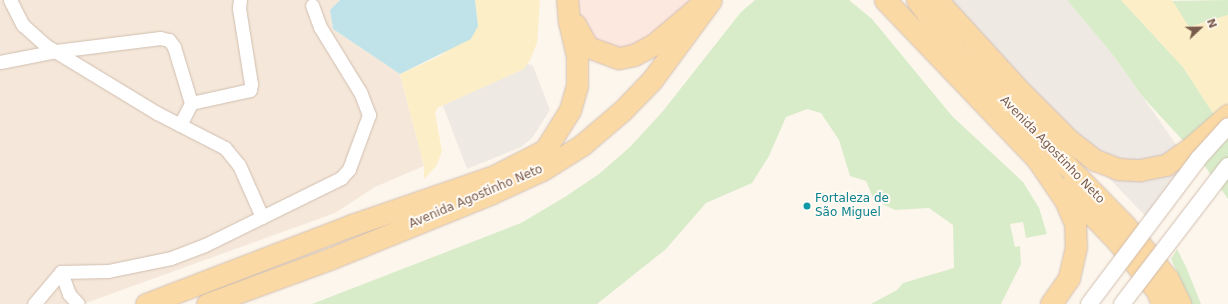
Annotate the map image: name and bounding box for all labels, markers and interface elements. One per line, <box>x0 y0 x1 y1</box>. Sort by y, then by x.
north arrow <box>1180 8 1220 48</box>
text: N <box>1204 17 1219 30</box>
street label: Avenida Agostinho Neto <box>997 93 1107 207</box>
street label: Avenida Agostinho Neto <box>407 162 545 232</box>
place label: Fortaleza de São Miguel <box>815 192 889 220</box>
marker: Fortaleza de São Miguel <box>802 201 812 211</box>

